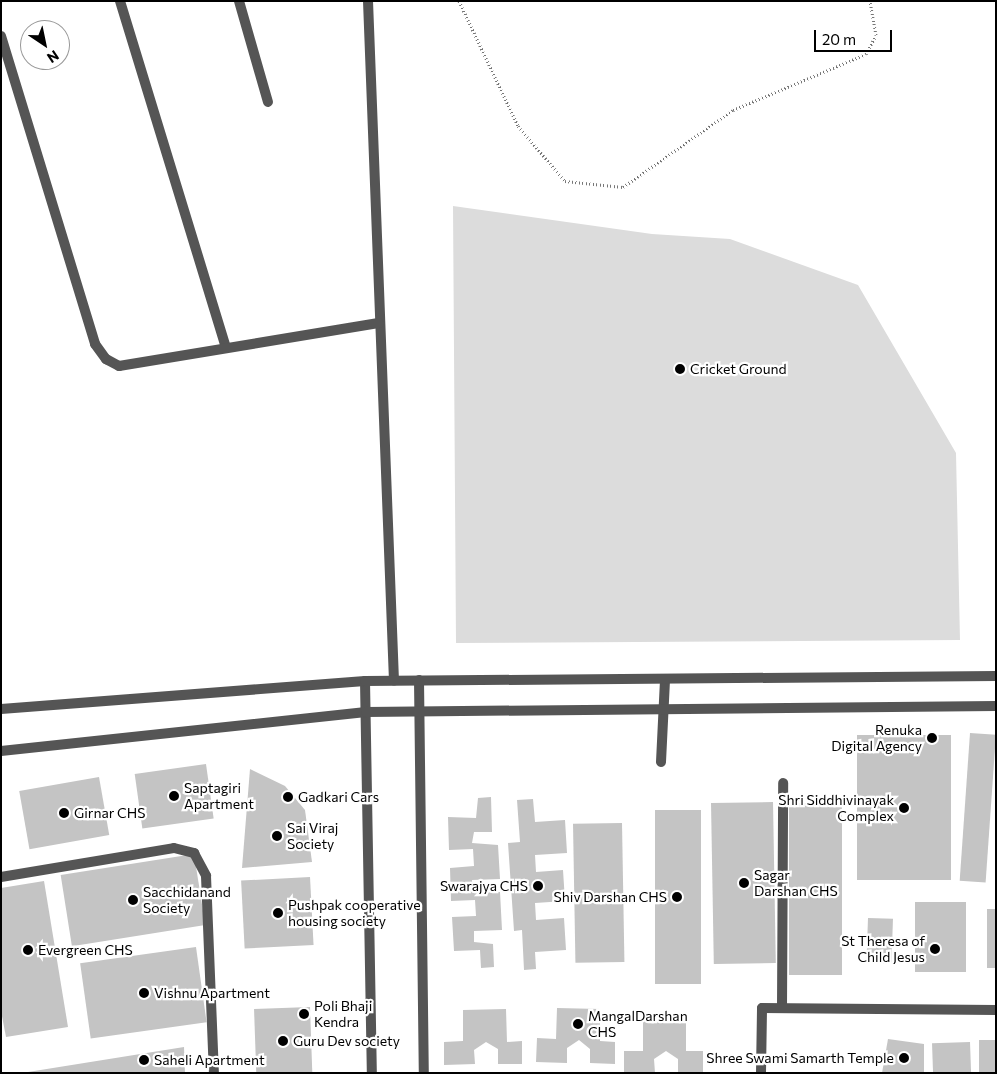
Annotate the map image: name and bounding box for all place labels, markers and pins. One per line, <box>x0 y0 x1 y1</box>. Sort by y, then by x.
place label: Cricket Ground <box>690 361 787 377</box>
marker: Cricket Ground <box>674 363 686 375</box>
place label: Renuka Digital Agency <box>831 722 922 754</box>
marker: Renuka Digital Agency <box>926 732 938 744</box>
place label: Saptagiri Apartment <box>184 780 254 812</box>
place label: Gadkari Cars <box>298 789 379 805</box>
marker: Saptagiri Apartment <box>168 790 180 802</box>
marker: Gadkari Cars <box>282 791 294 803</box>
place label: Shri Siddhivinayak Complex <box>778 792 894 824</box>
marker: Shri Siddhivinayak Complex <box>898 802 910 814</box>
place label: Girnar CHS <box>74 805 145 821</box>
marker: Girnar CHS <box>58 807 70 819</box>
place label: Sai Viraj Society <box>287 820 338 852</box>
marker: Sai Viraj Society <box>271 830 283 842</box>
place label: Sagar Darshan CHS <box>754 867 838 900</box>
marker: Sagar Darshan CHS <box>738 877 750 889</box>
place label: Swarajya CHS <box>440 878 528 894</box>
marker: Swarajya CHS <box>532 880 544 892</box>
place label: Sacchidanand Society <box>143 884 231 916</box>
place label: Shiv Darshan CHS <box>554 889 667 905</box>
marker: Shiv Darshan CHS <box>671 891 683 903</box>
marker: Sacchidanand Society <box>127 894 139 906</box>
place label: Pushpak cooperative housing society <box>288 897 421 930</box>
marker: Pushpak cooperative housing society <box>272 907 284 919</box>
place label: St Theresa of Child Jesus <box>841 933 925 966</box>
place label: Evergreen CHS <box>38 942 133 958</box>
marker: St Theresa of Child Jesus <box>929 943 941 955</box>
marker: Evergreen CHS <box>22 944 34 956</box>
place label: Vishnu Apartment <box>154 985 270 1001</box>
marker: Vishnu Apartment <box>138 987 150 999</box>
place label: Poli Bhaji Kendra <box>314 998 372 1030</box>
marker: Poli Bhaji Kendra <box>298 1008 310 1020</box>
place label: MangalDarshan CHS <box>588 1008 688 1040</box>
marker: MangalDarshan CHS <box>572 1018 584 1030</box>
place label: Guru Dev society <box>293 1033 400 1049</box>
marker: Guru Dev society <box>277 1035 289 1047</box>
place label: Shree Swami Samarth Temple <box>706 1050 894 1066</box>
place label: Saheli Apartment <box>154 1052 265 1068</box>
marker: Shree Swami Samarth Temple <box>898 1052 910 1064</box>
marker: Saheli Apartment <box>138 1054 150 1066</box>

